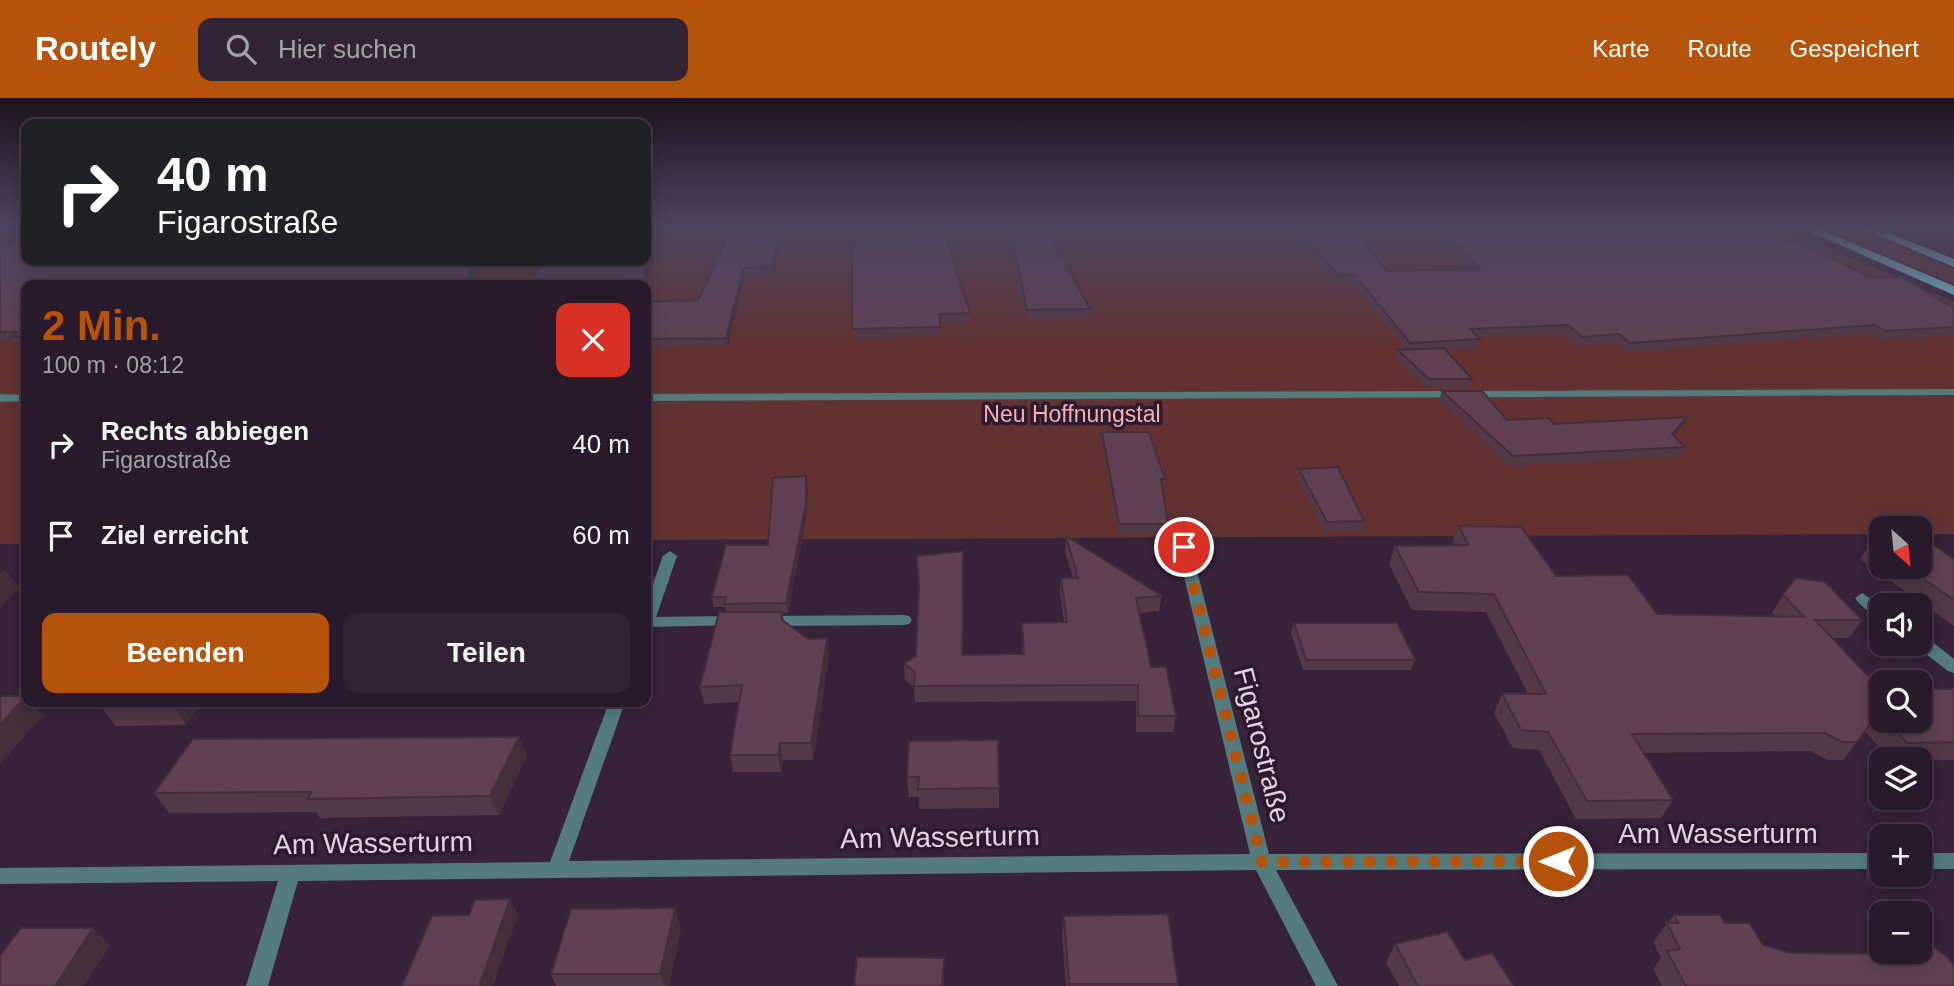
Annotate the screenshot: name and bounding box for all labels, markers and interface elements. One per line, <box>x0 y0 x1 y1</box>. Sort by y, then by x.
search box <box>198 18 688 81</box>
text: Routely <box>35 30 156 67</box>
icon: search <box>222 30 260 68</box>
text: Hier suchen <box>278 34 417 64</box>
text: Karte <box>1592 35 1650 62</box>
text: Route <box>1688 35 1752 62</box>
text: Gespeichert <box>1790 35 1919 62</box>
icon: right <box>42 147 133 238</box>
text: 40 m <box>157 147 269 201</box>
text: Figarostraße <box>157 204 338 240</box>
text: 2 Min. <box>42 302 161 349</box>
button: close <box>556 303 630 377</box>
text: 100 m · 08:12 <box>42 352 184 378</box>
park label: Neu Hoffnungstal <box>983 401 1161 427</box>
text: Rechts abbiegen <box>101 416 309 446</box>
icon: right <box>42 426 80 464</box>
text: 40 m <box>572 429 630 459</box>
text: Figarostraße <box>101 447 231 473</box>
north arrow <box>1869 516 1932 579</box>
map controls <box>1869 516 1932 964</box>
icon: arrive <box>42 517 80 555</box>
pin <box>1154 517 1214 577</box>
text: Ziel erreicht <box>101 520 248 550</box>
text: 60 m <box>572 520 630 550</box>
icon: arrive <box>1165 528 1203 566</box>
button: sound <box>1869 593 1932 656</box>
button: Beenden <box>42 613 329 693</box>
button: Teilen <box>343 613 630 693</box>
street label: Figarostraße <box>1228 664 1296 826</box>
button: search <box>1869 670 1932 733</box>
button: layers <box>1869 747 1932 810</box>
street label: Am Wasserturm <box>1618 818 1818 849</box>
street label: Am Wasserturm <box>840 820 1040 854</box>
position arrow <box>1521 824 1595 898</box>
button: + <box>1869 824 1932 887</box>
street label: Am Wasserturm <box>273 826 473 860</box>
button: − <box>1869 901 1932 964</box>

